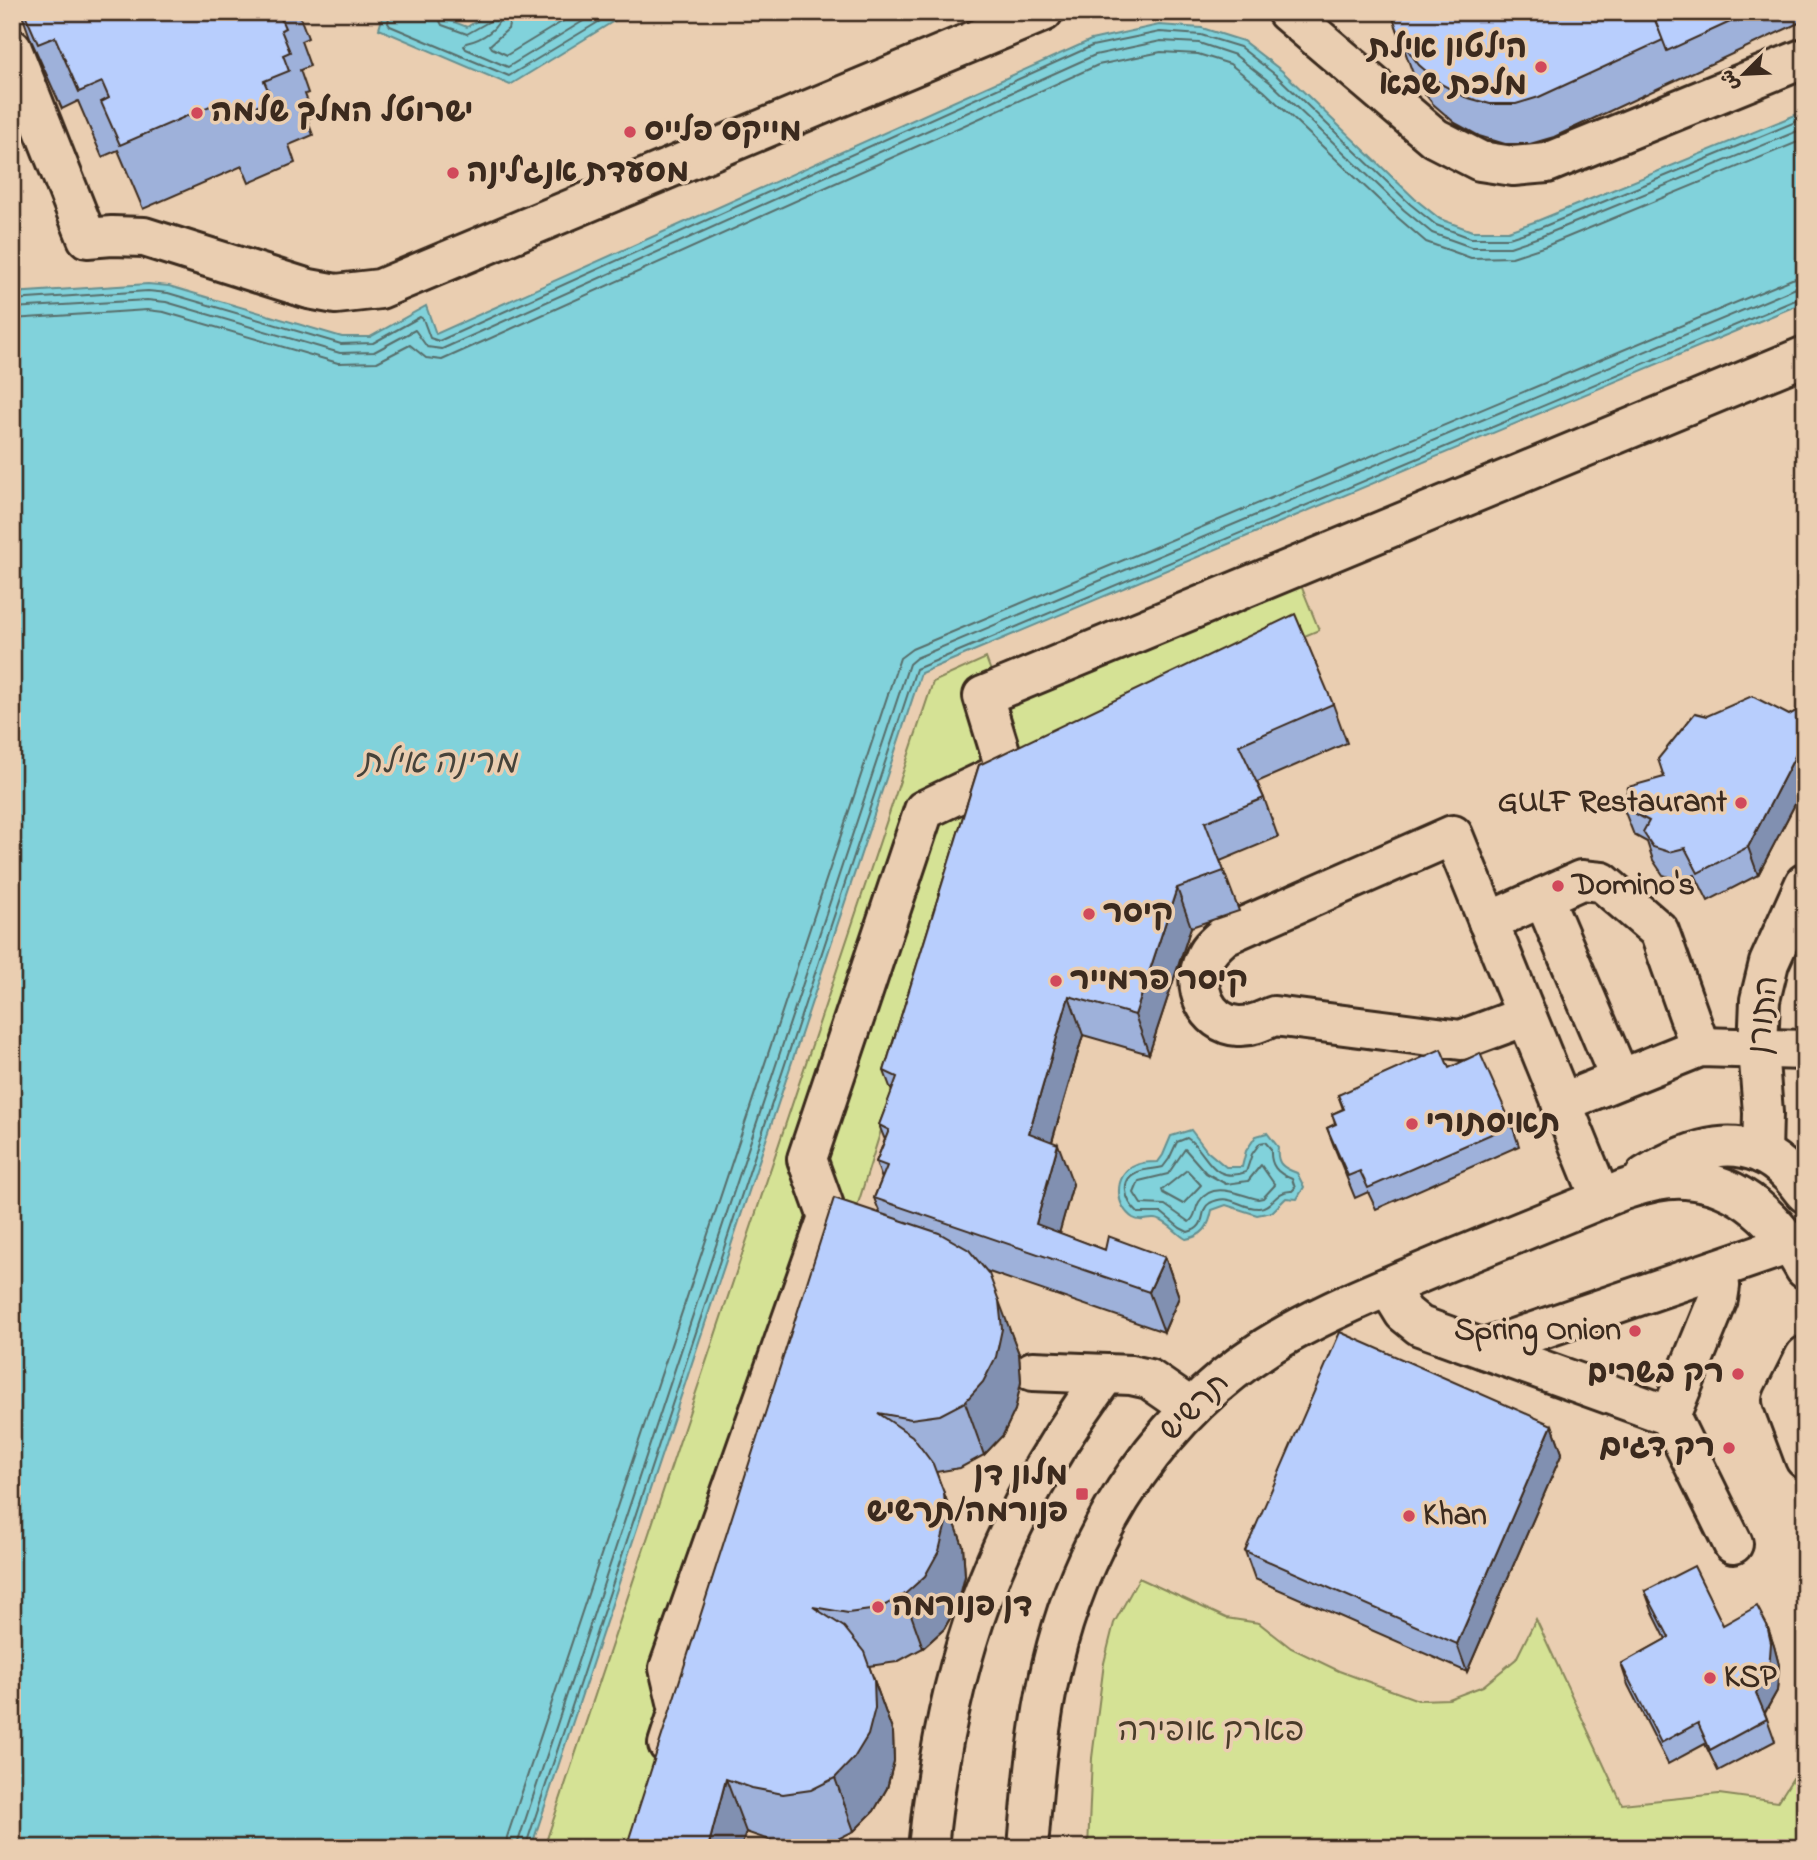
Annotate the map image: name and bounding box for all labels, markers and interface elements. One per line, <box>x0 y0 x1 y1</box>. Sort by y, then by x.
place label: הילטון אילת מלכת שבא <box>1366 26 1527 110</box>
north arrow <box>1708 38 1778 108</box>
marker: הילטון אילת מלכת שבא <box>1533 59 1549 75</box>
text: ش <box>1714 65 1747 95</box>
place label: ישרוטל המלך שלמה <box>211 90 473 137</box>
marker: ישרוטל המלך שלמה <box>189 105 205 121</box>
place label: מייקס פלייס <box>644 109 802 156</box>
marker: מייקס פלייס <box>622 124 638 140</box>
place label: מסעדת אנג'לינה <box>467 150 689 197</box>
marker: מסעדת אנג'לינה <box>445 165 461 181</box>
water label: מרינה אילת <box>356 740 519 788</box>
place label: GULF Restaurant <box>1498 780 1727 827</box>
marker: GULF Restaurant <box>1733 795 1749 811</box>
place label: Domino's <box>1570 863 1695 910</box>
marker: Domino's <box>1550 878 1566 894</box>
place label: קיסר <box>1103 891 1173 938</box>
marker: קיסר <box>1081 906 1097 922</box>
place label: קיסר פרמייר <box>1070 958 1248 1005</box>
marker: קיסר פרמייר <box>1048 973 1064 989</box>
street label: התורן <box>1738 973 1792 1057</box>
place label: תאיסתורי <box>1426 1101 1560 1148</box>
marker: תאיסתורי <box>1404 1116 1420 1132</box>
place label: Spring Onion <box>1454 1308 1621 1356</box>
marker: Spring Onion <box>1627 1323 1643 1339</box>
place label: רק בשרים <box>1587 1351 1724 1398</box>
street label: תרשיש <box>1150 1362 1242 1454</box>
marker: רק בשרים <box>1730 1366 1746 1382</box>
place label: רק דגים <box>1600 1425 1715 1472</box>
marker: רק דגים <box>1721 1440 1737 1456</box>
place label: מלון דן פנורמה/תרשיש <box>867 1453 1068 1537</box>
marker: מלון דן פנורמה/תרשיש <box>1074 1486 1090 1502</box>
place label: Khan <box>1423 1493 1487 1540</box>
marker: Khan <box>1401 1508 1417 1524</box>
place label: דן פנורמה <box>892 1584 1033 1631</box>
marker: דן פנורמה <box>870 1599 886 1615</box>
place label: KSP <box>1724 1655 1777 1702</box>
marker: KSP <box>1702 1670 1718 1686</box>
park label: פארק אופירה <box>1118 1709 1304 1756</box>

